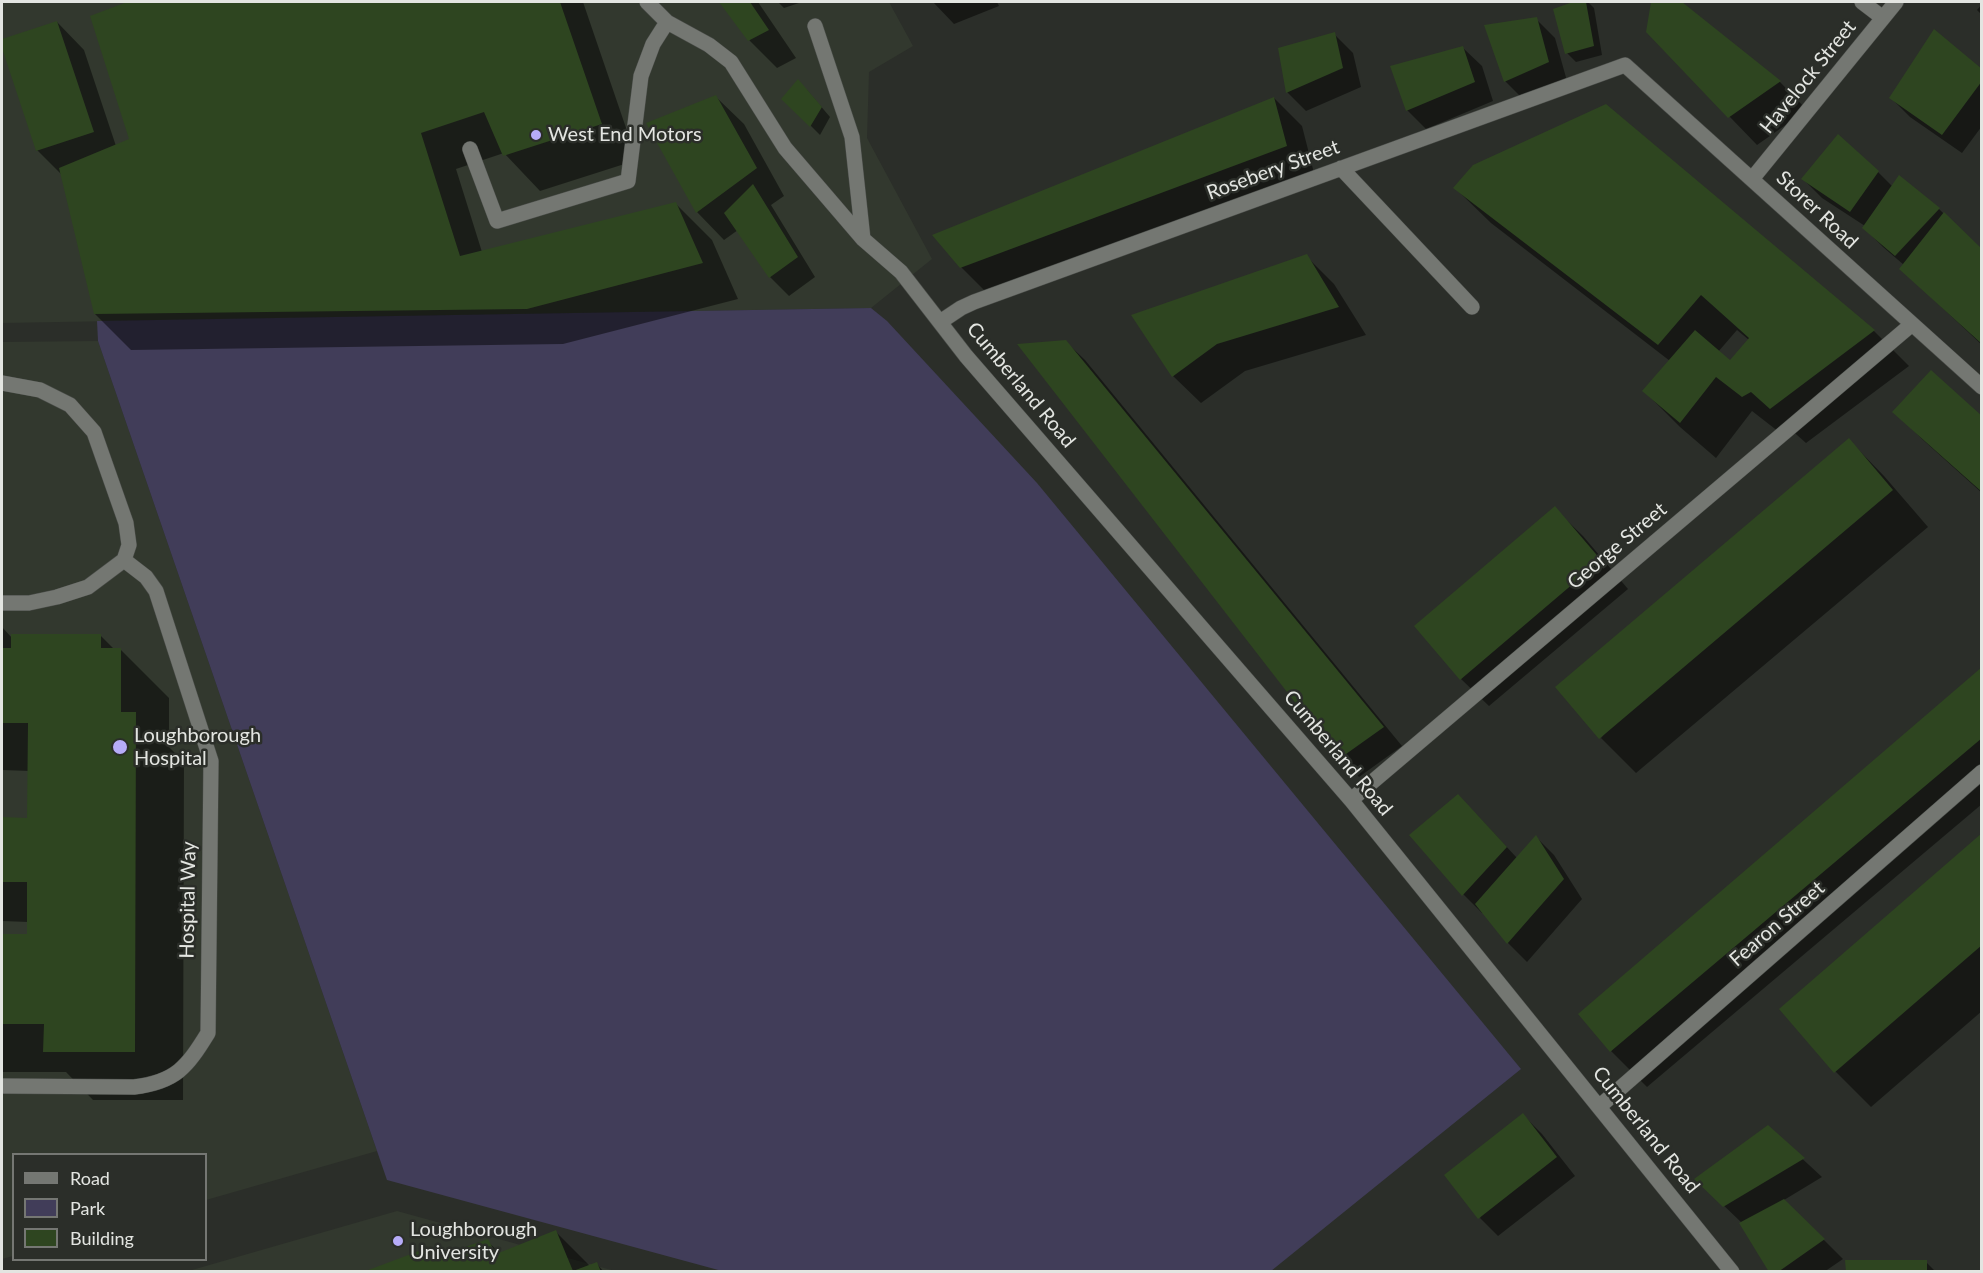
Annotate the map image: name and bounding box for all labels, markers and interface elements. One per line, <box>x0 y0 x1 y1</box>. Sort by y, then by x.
street label: Havelock Street <box>1755 15 1861 139</box>
place label: West End Motors <box>548 123 702 147</box>
marker: West End Motors <box>529 128 543 142</box>
street label: Rosebery Street <box>1203 135 1343 205</box>
street label: Storer Road <box>1771 166 1863 254</box>
street label: Cumberland Road <box>962 317 1080 453</box>
street label: George Street <box>1563 498 1671 594</box>
street label: Cumberland Road <box>1279 685 1397 821</box>
place label: Loughborough Hospital <box>134 724 261 771</box>
marker: Loughborough Hospital <box>111 738 129 756</box>
street label: Hospital Way <box>175 841 201 959</box>
street label: Fearon Street <box>1725 876 1829 972</box>
street label: Cumberland Road <box>1587 1062 1705 1198</box>
legend <box>12 1153 207 1261</box>
text: Road <box>70 1167 110 1189</box>
text: Park <box>70 1197 105 1219</box>
place label: Loughborough University <box>410 1218 537 1265</box>
text: Building <box>70 1227 134 1249</box>
marker: Loughborough University <box>391 1234 405 1248</box>

